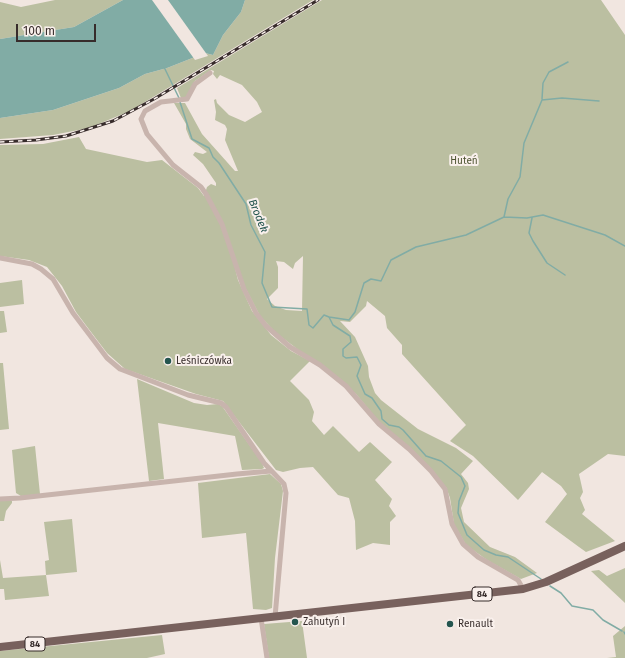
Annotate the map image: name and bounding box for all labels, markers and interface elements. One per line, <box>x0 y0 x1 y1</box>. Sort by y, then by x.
scale bar <box>18 16 98 42</box>
text: 100 m <box>23 24 55 38</box>
park label: Huteń <box>450 155 478 167</box>
water label: Brodek <box>245 197 271 235</box>
place label: Leśniczówka <box>176 355 232 367</box>
marker: Leśniczówka <box>163 356 173 366</box>
road number: 84 <box>472 587 492 601</box>
place label: Zahutyń I <box>303 616 345 628</box>
marker: Zahutyń I <box>290 617 300 627</box>
place label: Renault <box>458 618 493 630</box>
marker: Renault <box>445 619 455 629</box>
road number: 84 <box>25 637 45 651</box>

